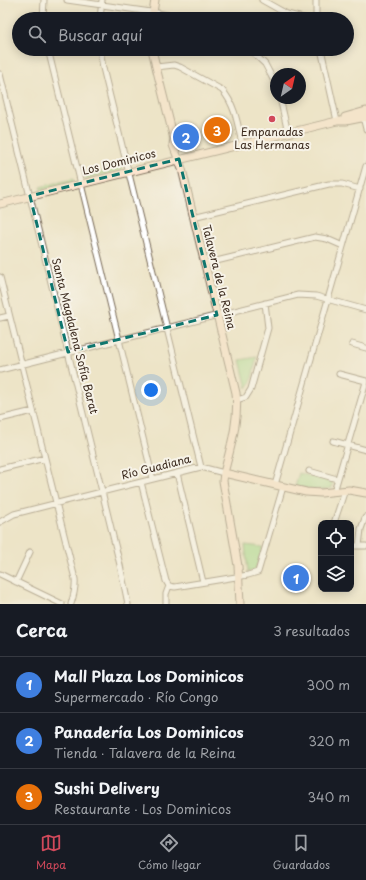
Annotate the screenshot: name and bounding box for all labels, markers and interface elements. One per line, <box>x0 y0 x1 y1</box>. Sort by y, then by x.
search box <box>12 12 354 56</box>
icon: search <box>26 23 48 45</box>
text: Buscar aquí <box>58 23 142 46</box>
north arrow <box>270 68 306 104</box>
marker: Empanadas Las Hermanas <box>267 114 277 124</box>
pin: 3 <box>204 115 230 145</box>
pin: 2 <box>173 122 199 152</box>
place label: Empanadas Las Hermanas <box>234 123 310 153</box>
street label: Los Dominicos <box>80 144 157 179</box>
street label: Talavera de la Reina <box>198 223 241 331</box>
street label: Santa Magdalena Sofía Barat <box>48 256 103 416</box>
your location <box>141 380 161 400</box>
street label: Río Guadiana <box>119 449 193 483</box>
map controls <box>318 520 354 592</box>
button: locate <box>318 520 354 556</box>
button: layers <box>318 556 354 592</box>
pin: 1 <box>283 563 309 593</box>
text: Cerca <box>16 617 67 643</box>
text: 3 resultados <box>273 621 350 640</box>
text: Mall Plaza Los Dominicos <box>54 664 244 687</box>
text: 1 <box>26 675 32 694</box>
text: 300 m <box>306 675 350 694</box>
text: Supermercado · Río Congo <box>54 687 218 706</box>
text: Panadería Los Dominicos <box>54 720 244 743</box>
text: 2 <box>24 731 34 750</box>
text: 320 m <box>308 731 350 750</box>
text: Tienda · Talavera de la Reina <box>54 743 236 762</box>
text: Sushi Delivery <box>54 776 160 799</box>
text: 3 <box>25 787 33 806</box>
text: 340 m <box>307 787 350 806</box>
text: Restaurante · Los Dominicos <box>54 799 231 818</box>
tab: Mapa <box>36 832 66 873</box>
tab: Cómo llegar <box>138 832 201 873</box>
tab: Guardados <box>273 832 330 873</box>

